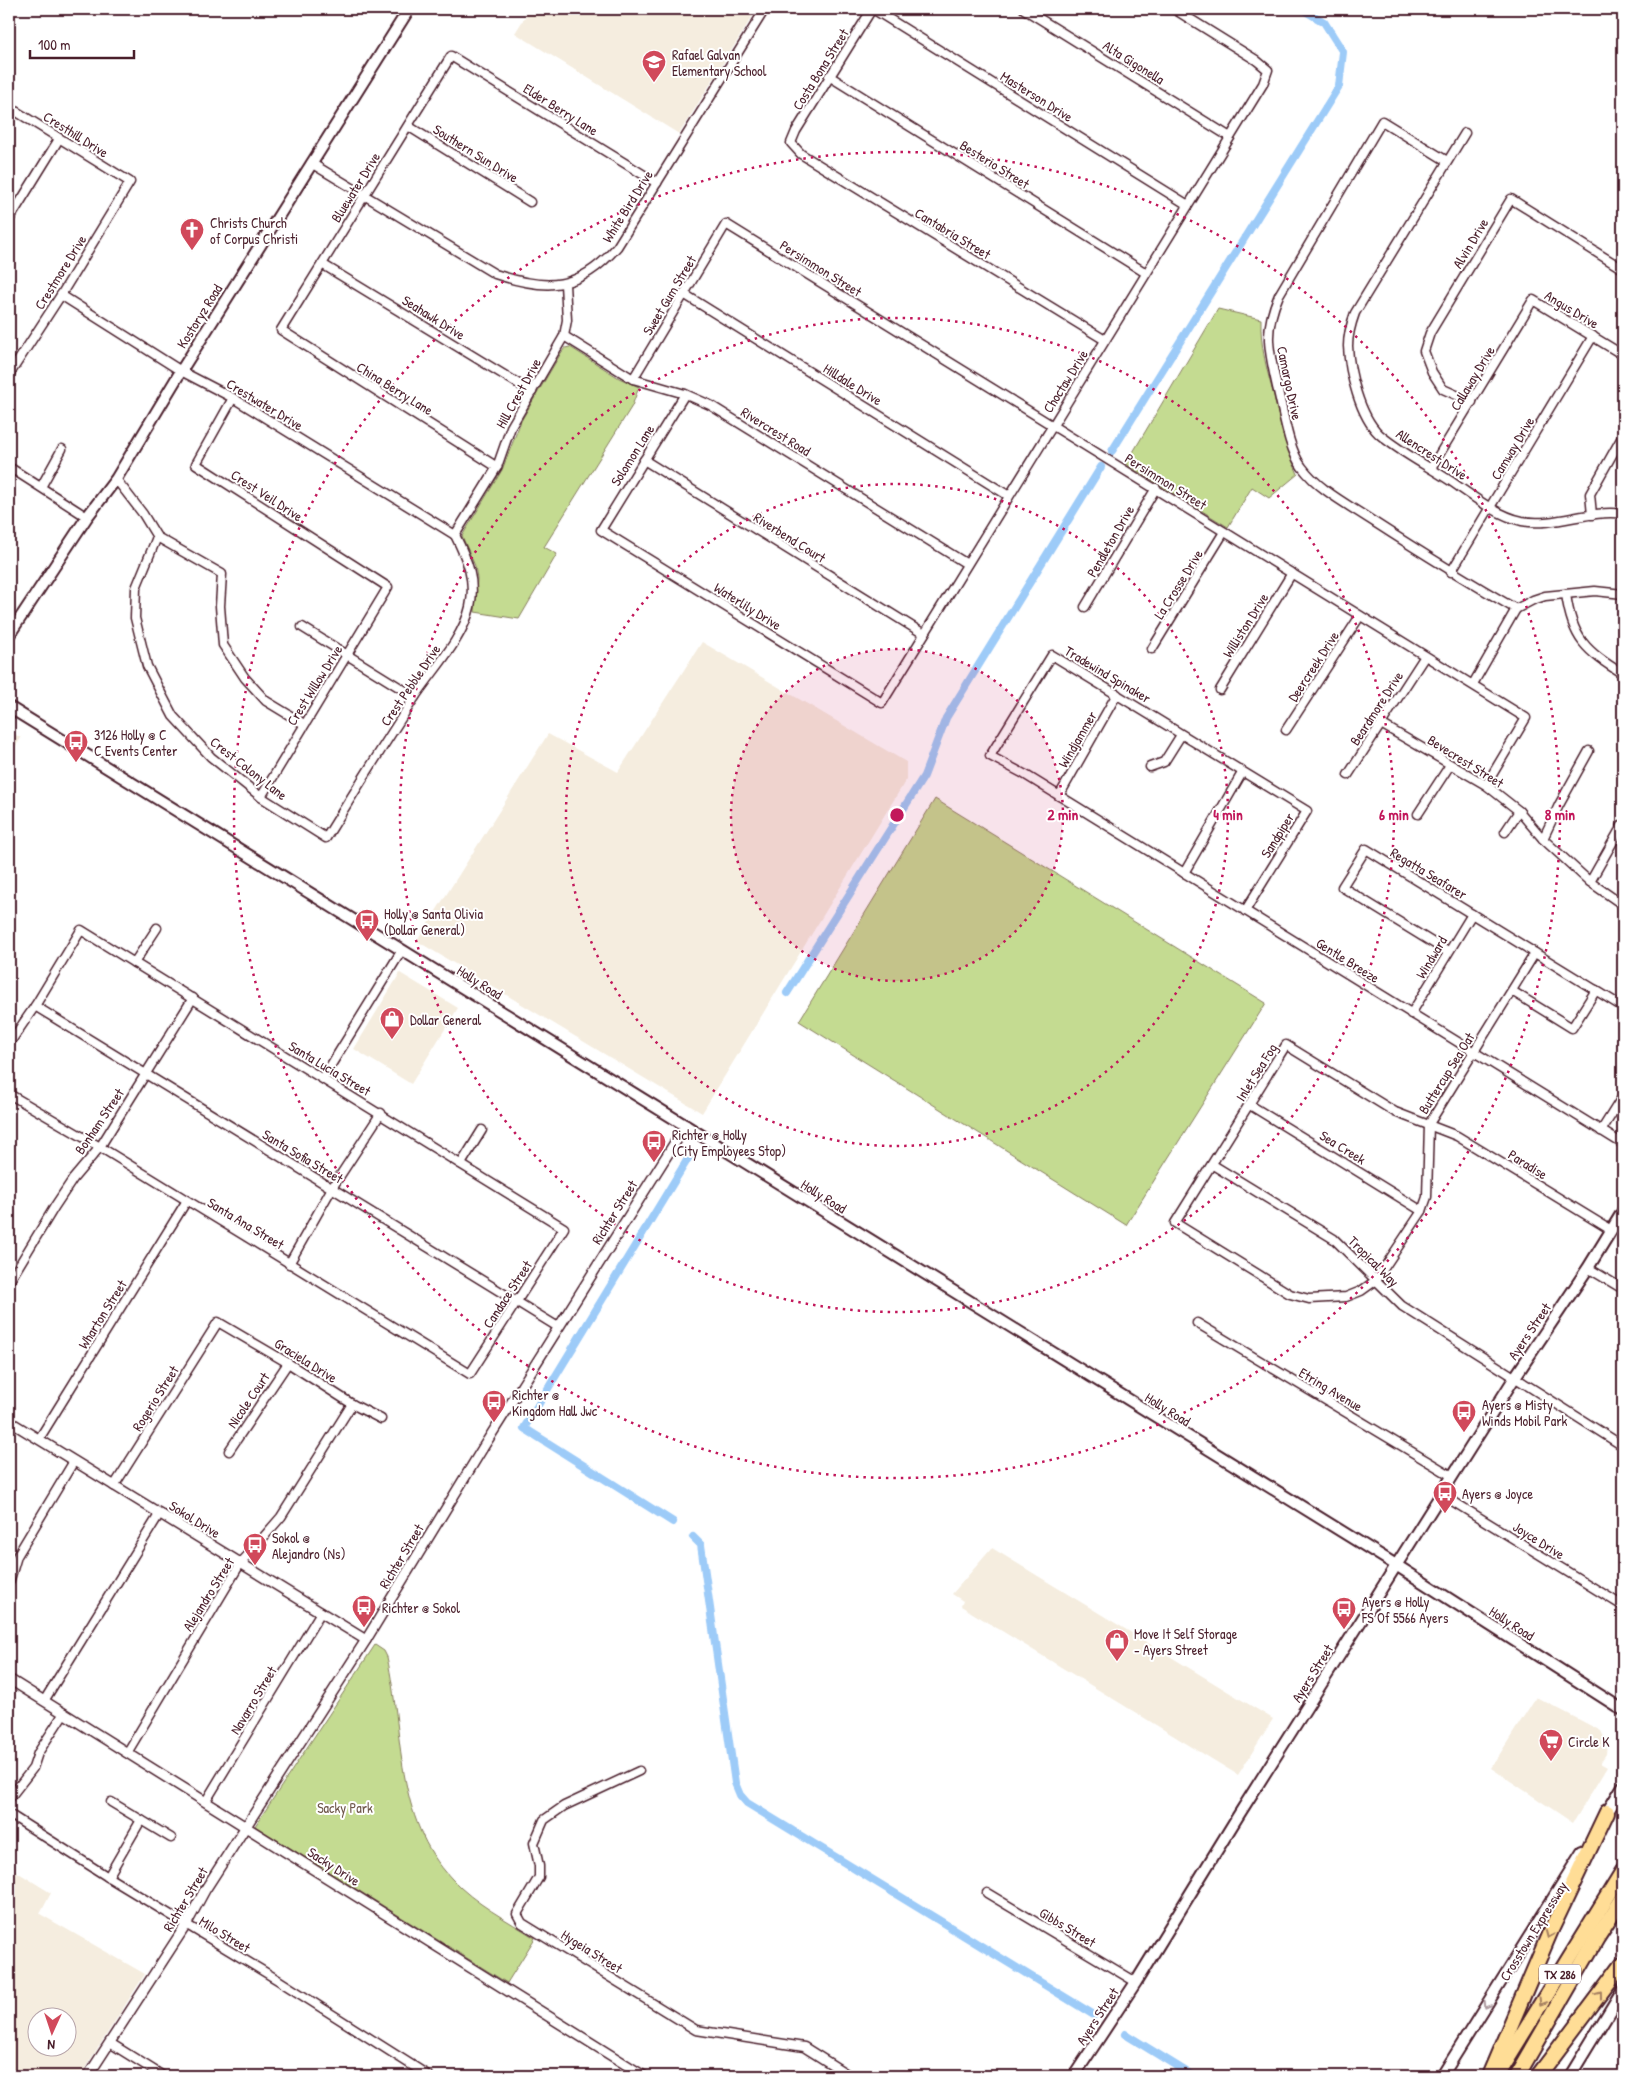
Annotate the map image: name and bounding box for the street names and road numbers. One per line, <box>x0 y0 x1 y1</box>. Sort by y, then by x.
street label: Costa Bona Street <box>787 25 853 113</box>
street label: Alta Gigonella <box>1099 36 1169 90</box>
street label: Masterson Drive <box>997 66 1077 126</box>
street label: Elder Berry Lane <box>519 78 602 141</box>
street label: Cresthill Drive <box>40 106 113 162</box>
street label: Southern Sun Drive <box>430 119 522 187</box>
street label: Besterio Street <box>957 135 1033 193</box>
street label: Bluewater Drive <box>326 148 384 226</box>
street label: White Bird Drive <box>597 166 657 246</box>
street label: Cantabria Street <box>912 203 995 263</box>
street label: Alvin Drive <box>1448 214 1493 272</box>
street label: Crestmore Drive <box>30 231 91 313</box>
street label: Persimmon Street <box>777 235 866 301</box>
street label: Sweet Gum Street <box>638 251 700 338</box>
street label: Kostoryz Road <box>172 280 227 352</box>
street label: Angus Drive <box>1541 285 1603 334</box>
street label: Seahawk Drive <box>399 290 469 344</box>
street label: Callaway Drive <box>1445 342 1500 414</box>
street label: Camargo Drive <box>1272 344 1307 422</box>
street label: Choctaw Drive <box>1038 346 1092 416</box>
street label: Hill Crest Drive <box>491 354 545 431</box>
street label: China Berry Lane <box>353 357 437 420</box>
street label: Hilldale Drive <box>820 359 886 410</box>
street label: Crestwater Drive <box>223 374 307 435</box>
street label: Rivercrest Road <box>738 402 815 460</box>
street label: Camway Drive <box>1486 413 1539 483</box>
street label: Solomon Lane <box>606 420 658 489</box>
street label: Allencrest Drive <box>1393 424 1471 484</box>
street label: Persimmon Street <box>1122 448 1211 514</box>
street label: Crest Veil Drive <box>227 465 307 526</box>
street label: Pendleton Drive <box>1082 501 1138 580</box>
street label: Riverbend Court <box>750 507 830 567</box>
street label: La Crosse Drive <box>1149 545 1207 622</box>
street label: Waterlily Drive <box>710 578 786 635</box>
street label: Williston Drive <box>1218 589 1273 661</box>
street label: Deercreek Drive <box>1283 627 1343 705</box>
street label: Crest Pebble Drive <box>376 640 445 730</box>
street label: Crest Willow Drive <box>282 641 347 729</box>
street label: Tradewind Spinaker <box>1061 641 1155 708</box>
street label: Beardmore Drive <box>1345 667 1407 749</box>
street label: Windjammer <box>1053 707 1102 771</box>
street label: Bevecrest Street <box>1424 730 1508 792</box>
street label: Crest Colony Lane <box>206 732 292 805</box>
street label: Sandpiper <box>1256 808 1299 862</box>
street label: Regatta Seafarer <box>1387 843 1471 905</box>
street label: Windward <box>1411 932 1451 982</box>
street label: Gentle Breeze <box>1313 933 1384 987</box>
street label: Holly Road <box>453 961 507 1005</box>
street label: Buttercup Sea Oat <box>1413 1029 1479 1118</box>
street label: Santa Lucia Street <box>285 1036 375 1100</box>
street label: Inlet Sea Fog <box>1231 1039 1282 1105</box>
street label: Bonham Street <box>70 1084 128 1158</box>
street label: Santa Sofia Street <box>259 1124 347 1188</box>
street label: Sea Creek <box>1316 1126 1370 1169</box>
street label: Paradise <box>1505 1145 1551 1184</box>
street label: Holly Road <box>797 1175 851 1219</box>
street label: Richter Street <box>587 1176 641 1248</box>
street label: Santa Ana Street <box>204 1193 288 1253</box>
street label: Tropical Way <box>1344 1231 1404 1291</box>
street label: Candace Street <box>478 1256 536 1332</box>
street label: Wharton Street <box>73 1276 131 1352</box>
street label: Ayers Street <box>1503 1299 1556 1364</box>
street label: Graciela Drive <box>271 1333 341 1387</box>
street label: Rogerio Street <box>127 1362 184 1435</box>
street label: Etring Avenue <box>1295 1363 1367 1416</box>
street label: Nicole Court <box>222 1368 274 1432</box>
street label: Holly Road <box>1141 1388 1195 1432</box>
street label: Sokol Drive <box>166 1496 224 1542</box>
street label: Joyce Drive <box>1509 1517 1569 1564</box>
street label: Richter Street <box>374 1520 428 1592</box>
street label: Alejandro Street <box>178 1553 239 1635</box>
street label: Holly Road <box>1485 1601 1539 1646</box>
street label: Ayers Street <box>1287 1640 1338 1706</box>
street label: Navarro Street <box>225 1662 281 1738</box>
street label: Sacky Drive <box>304 1842 364 1891</box>
street label: Richter Street <box>158 1863 212 1935</box>
street label: Crosstown Expressway <box>1495 1878 1572 1985</box>
street label: Gibbs Street <box>1036 1903 1100 1951</box>
street label: Milo Street <box>196 1911 254 1957</box>
street label: Hygeia Street <box>557 1925 626 1978</box>
road number: TX 286 <box>1539 1965 1581 1984</box>
street label: Ayers Street <box>1071 1983 1124 2049</box>

